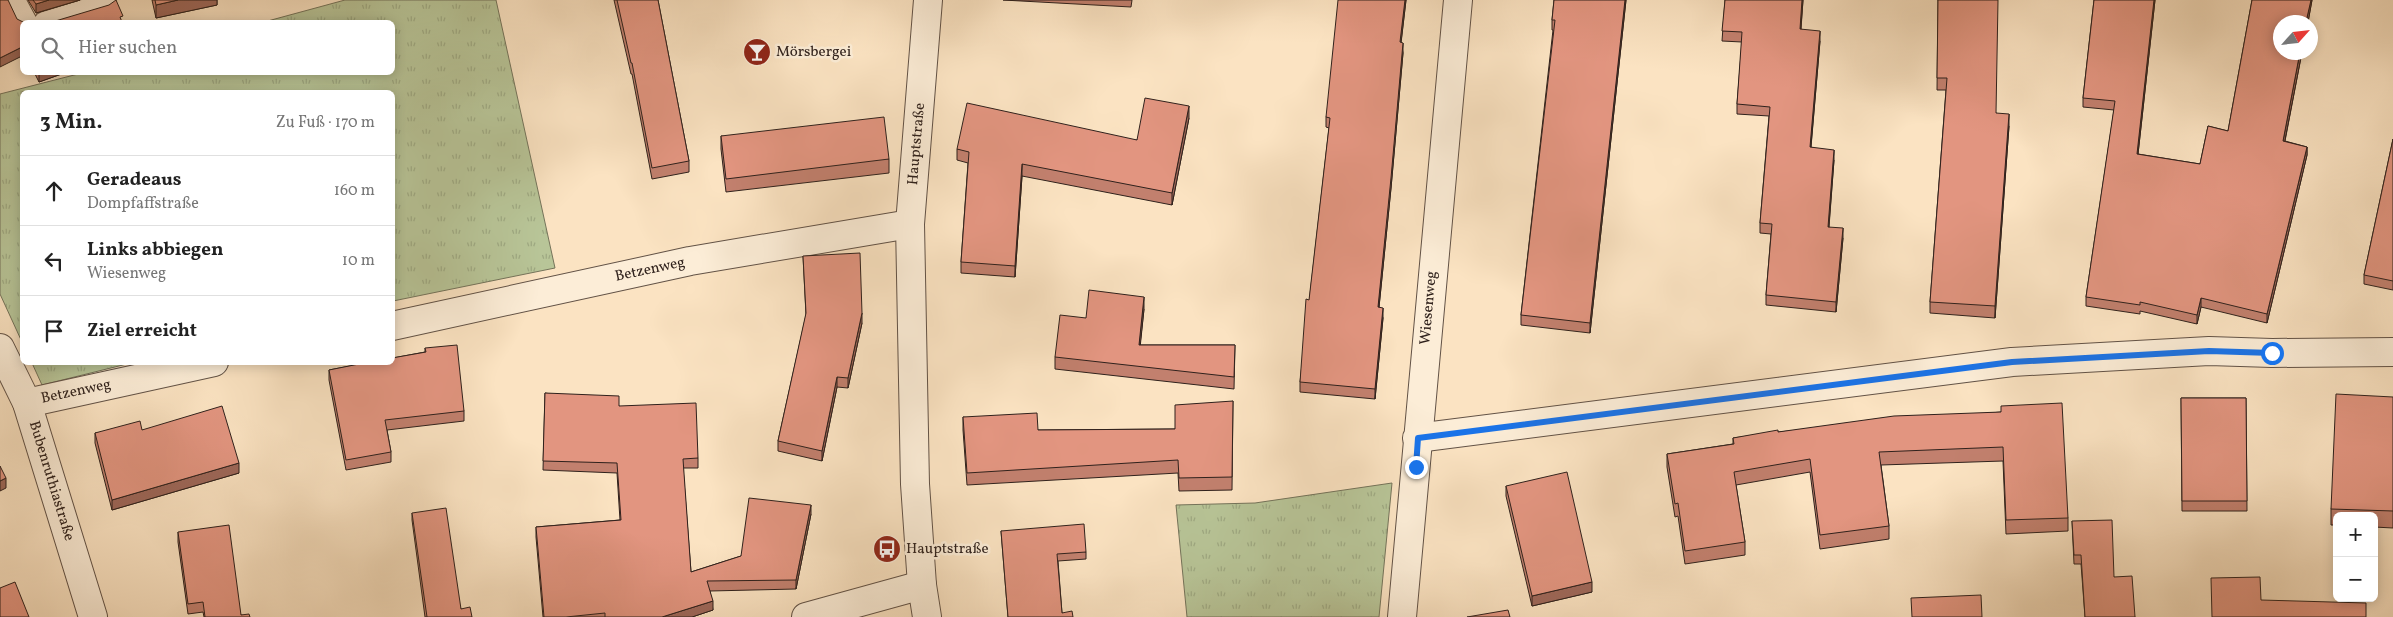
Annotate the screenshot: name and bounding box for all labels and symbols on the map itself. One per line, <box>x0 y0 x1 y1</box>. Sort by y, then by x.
north arrow <box>2273 15 2318 60</box>
bar icon: Mörsbergei <box>742 37 772 67</box>
place label: Mörsbergei <box>776 42 851 63</box>
street label: Hauptstraße <box>903 102 931 186</box>
street label: Betzenweg <box>613 252 687 288</box>
street label: Wiesenweg <box>1415 270 1443 346</box>
route start <box>2261 342 2284 365</box>
street label: Betzenweg <box>39 374 113 410</box>
street label: Bubenruthiastraße <box>23 418 79 544</box>
route end <box>1405 456 1428 479</box>
bus stop icon: Hauptstraße <box>872 534 902 564</box>
place label: Hauptstraße <box>906 539 989 560</box>

